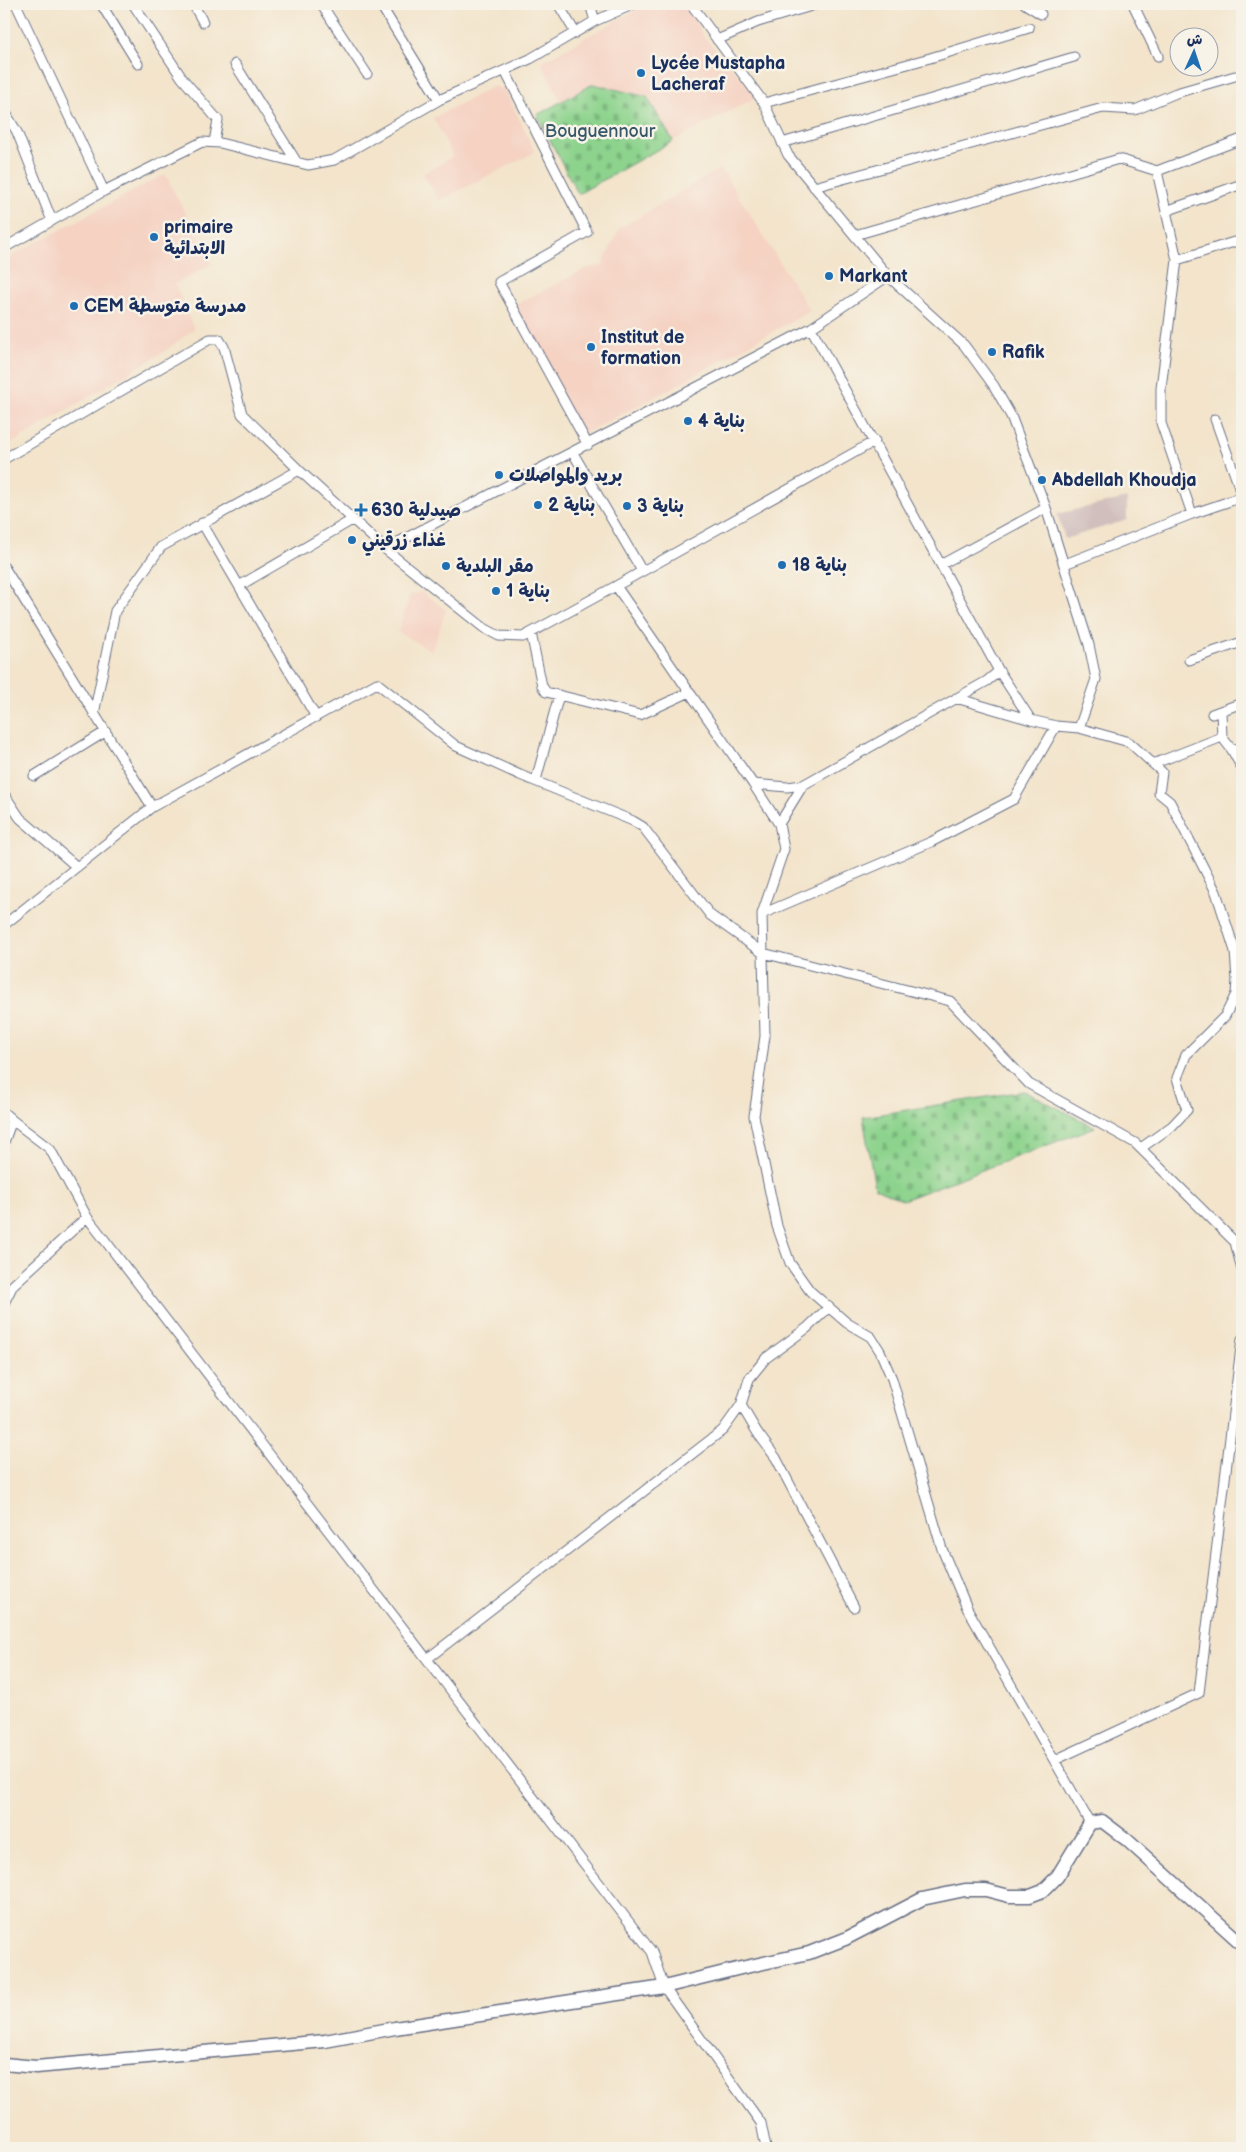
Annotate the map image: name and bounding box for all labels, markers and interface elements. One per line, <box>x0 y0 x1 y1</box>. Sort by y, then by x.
north arrow <box>1168 28 1218 78</box>
text: ش <box>1187 31 1203 48</box>
place label: Lycée Mustapha Lacheraf <box>651 53 785 95</box>
marker: Lycée Mustapha Lacheraf <box>635 67 647 79</box>
park label: Bouguennour <box>545 121 656 142</box>
place label: primaire الابتدائية <box>164 217 233 259</box>
marker: primaire الابتدائية <box>148 231 160 243</box>
place label: Markant <box>839 266 908 287</box>
marker: Markant <box>823 270 835 282</box>
place label: CEM مدرسة متوسطة <box>84 296 246 317</box>
marker: CEM مدرسة متوسطة <box>68 300 80 312</box>
place label: Institut de formation <box>601 327 684 369</box>
marker: Institut de formation <box>585 341 597 353</box>
place label: Rafik <box>1002 342 1045 363</box>
marker: Rafik <box>986 346 998 358</box>
place label: بناية 4 <box>698 411 745 432</box>
marker: بناية 4 <box>682 415 694 427</box>
place label: بريد والمواصلات <box>509 465 622 487</box>
marker: بريد والمواصلات <box>493 469 505 481</box>
place label: Abdellah Khoudja <box>1051 470 1197 491</box>
marker: Abdellah Khoudja <box>1036 474 1048 486</box>
place label: بناية 2 <box>548 495 595 516</box>
place label: بناية 3 <box>637 496 684 517</box>
marker: بناية 2 <box>532 499 544 511</box>
place label: صيدلية 630 <box>371 500 461 521</box>
marker: بناية 3 <box>621 500 633 512</box>
marker: صيدلية 630 <box>355 504 367 516</box>
place label: غذاء زرقيني <box>362 530 446 556</box>
marker: غذاء زرقيني <box>346 534 358 546</box>
place label: بناية 18 <box>792 555 847 576</box>
place label: مقر البلدية <box>456 556 534 577</box>
marker: بناية 18 <box>776 559 788 571</box>
marker: مقر البلدية <box>440 560 452 572</box>
place label: بناية 1 <box>506 581 550 602</box>
marker: بناية 1 <box>490 585 502 597</box>

